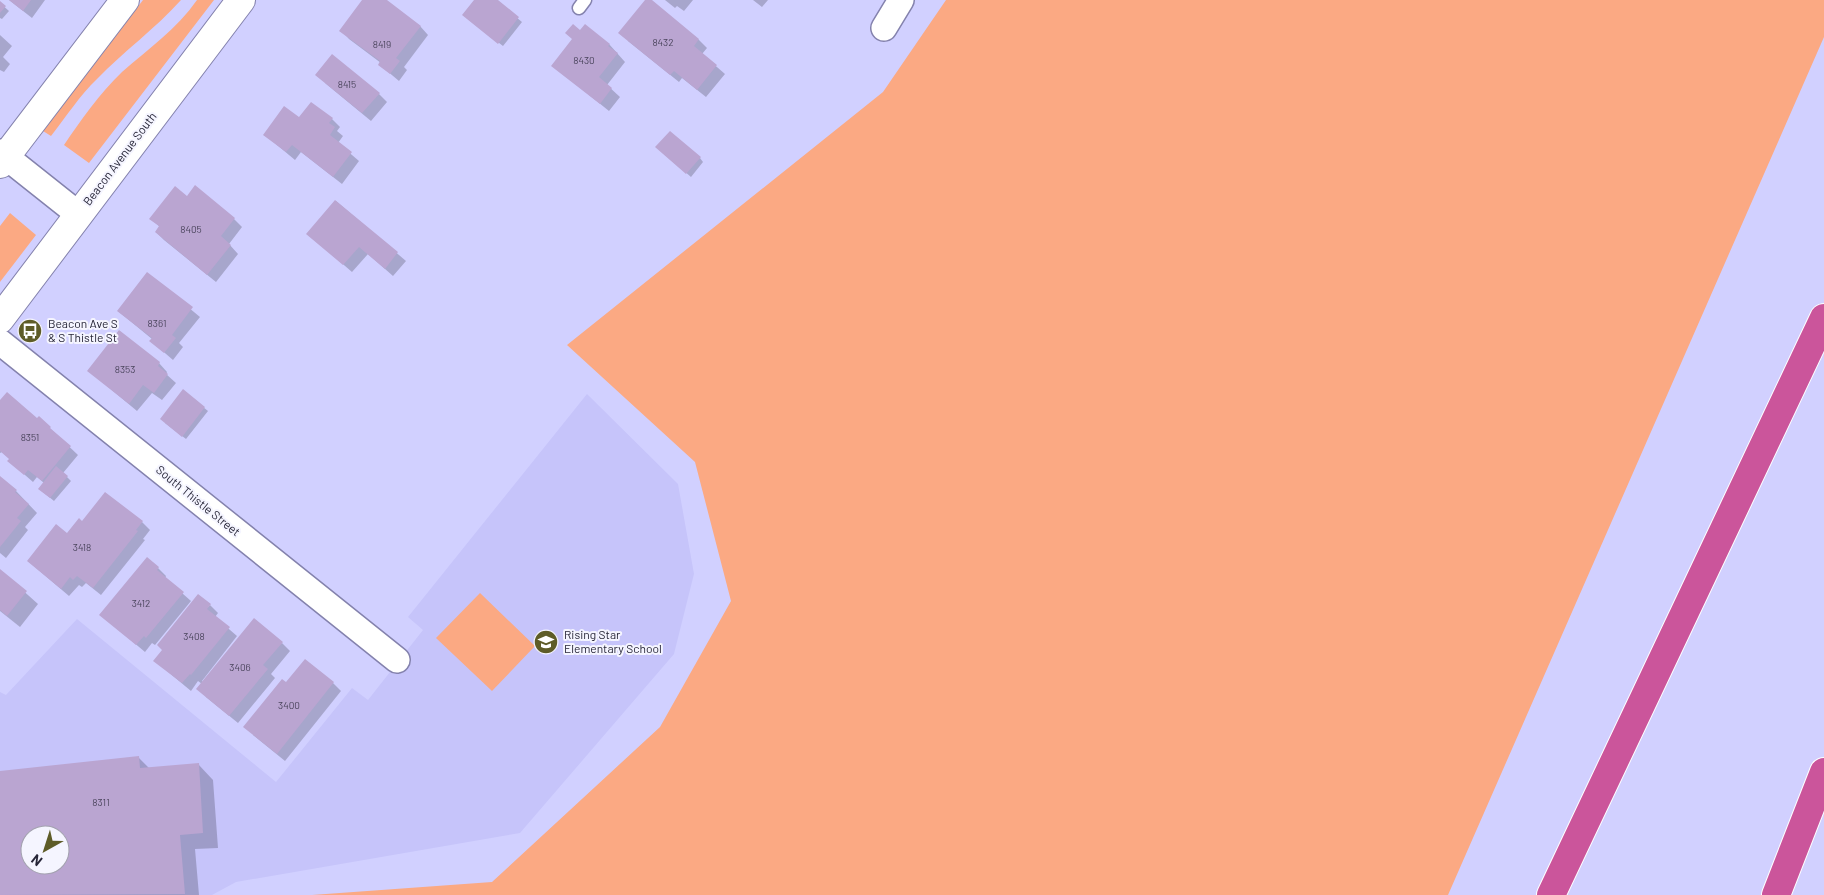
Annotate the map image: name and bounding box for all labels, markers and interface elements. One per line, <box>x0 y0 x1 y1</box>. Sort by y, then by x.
house number: 8432 <box>652 36 674 48</box>
house number: 8419 <box>373 38 391 50</box>
house number: 8430 <box>573 54 595 66</box>
house number: 8415 <box>338 78 356 90</box>
street label: Beacon Avenue South <box>80 109 159 208</box>
house number: 8405 <box>180 223 202 235</box>
place label: Beacon Ave S & S Thistle St <box>48 316 118 344</box>
house number: 8361 <box>148 317 166 329</box>
bus stop icon: Beacon Ave S & S Thistle St <box>17 318 43 344</box>
house number: 8353 <box>115 363 135 375</box>
house number: 8351 <box>21 431 39 443</box>
street label: South Thistle Street <box>154 462 243 538</box>
house number: 3418 <box>73 541 91 553</box>
house number: 3412 <box>132 597 150 609</box>
place label: Rising Star Elementary School <box>564 627 662 655</box>
school or university icon: Rising Star Elementary School <box>533 629 559 655</box>
house number: 3408 <box>183 630 205 642</box>
house number: 3406 <box>229 661 251 673</box>
house number: 3400 <box>278 699 300 711</box>
house number: 8311 <box>92 796 110 808</box>
north arrow <box>20 825 70 875</box>
text: N <box>28 851 45 870</box>

